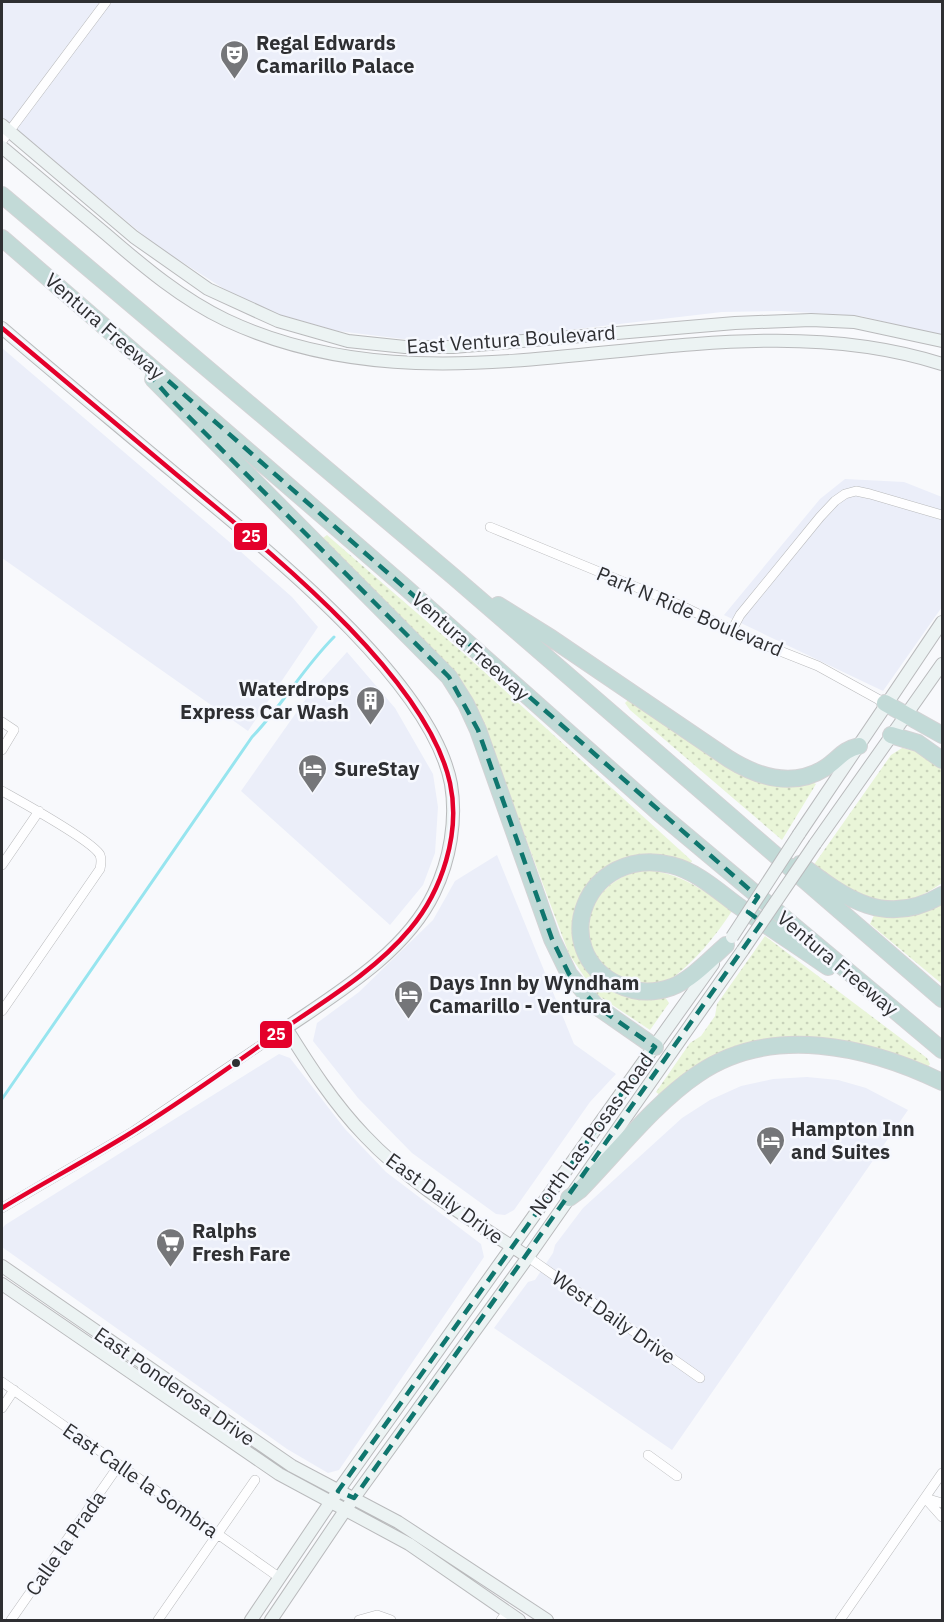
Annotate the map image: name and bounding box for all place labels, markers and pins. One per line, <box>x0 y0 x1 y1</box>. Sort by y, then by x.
place label: Regal Edwards Camarillo Palace <box>256 29 415 79</box>
theatre icon: Regal Edwards Camarillo Palace <box>219 38 251 80</box>
place label: Waterdrops Express Car Wash <box>180 675 349 725</box>
building icon: Waterdrops Express Car Wash <box>354 684 386 726</box>
hotel icon: SureStay <box>297 752 329 794</box>
place label: SureStay <box>334 755 420 782</box>
place label: Days Inn by Wyndham Camarillo - Ventura <box>429 969 639 1019</box>
hotel icon: Days Inn by Wyndham Camarillo - Ventura <box>392 978 424 1020</box>
unlabelled marker <box>230 1057 242 1069</box>
place label: Hampton Inn and Suites <box>791 1115 915 1165</box>
hotel icon: Hampton Inn and Suites <box>754 1124 786 1166</box>
place label: Ralphs Fresh Fare <box>192 1217 291 1267</box>
supermarket icon: Ralphs Fresh Fare <box>155 1226 187 1268</box>

